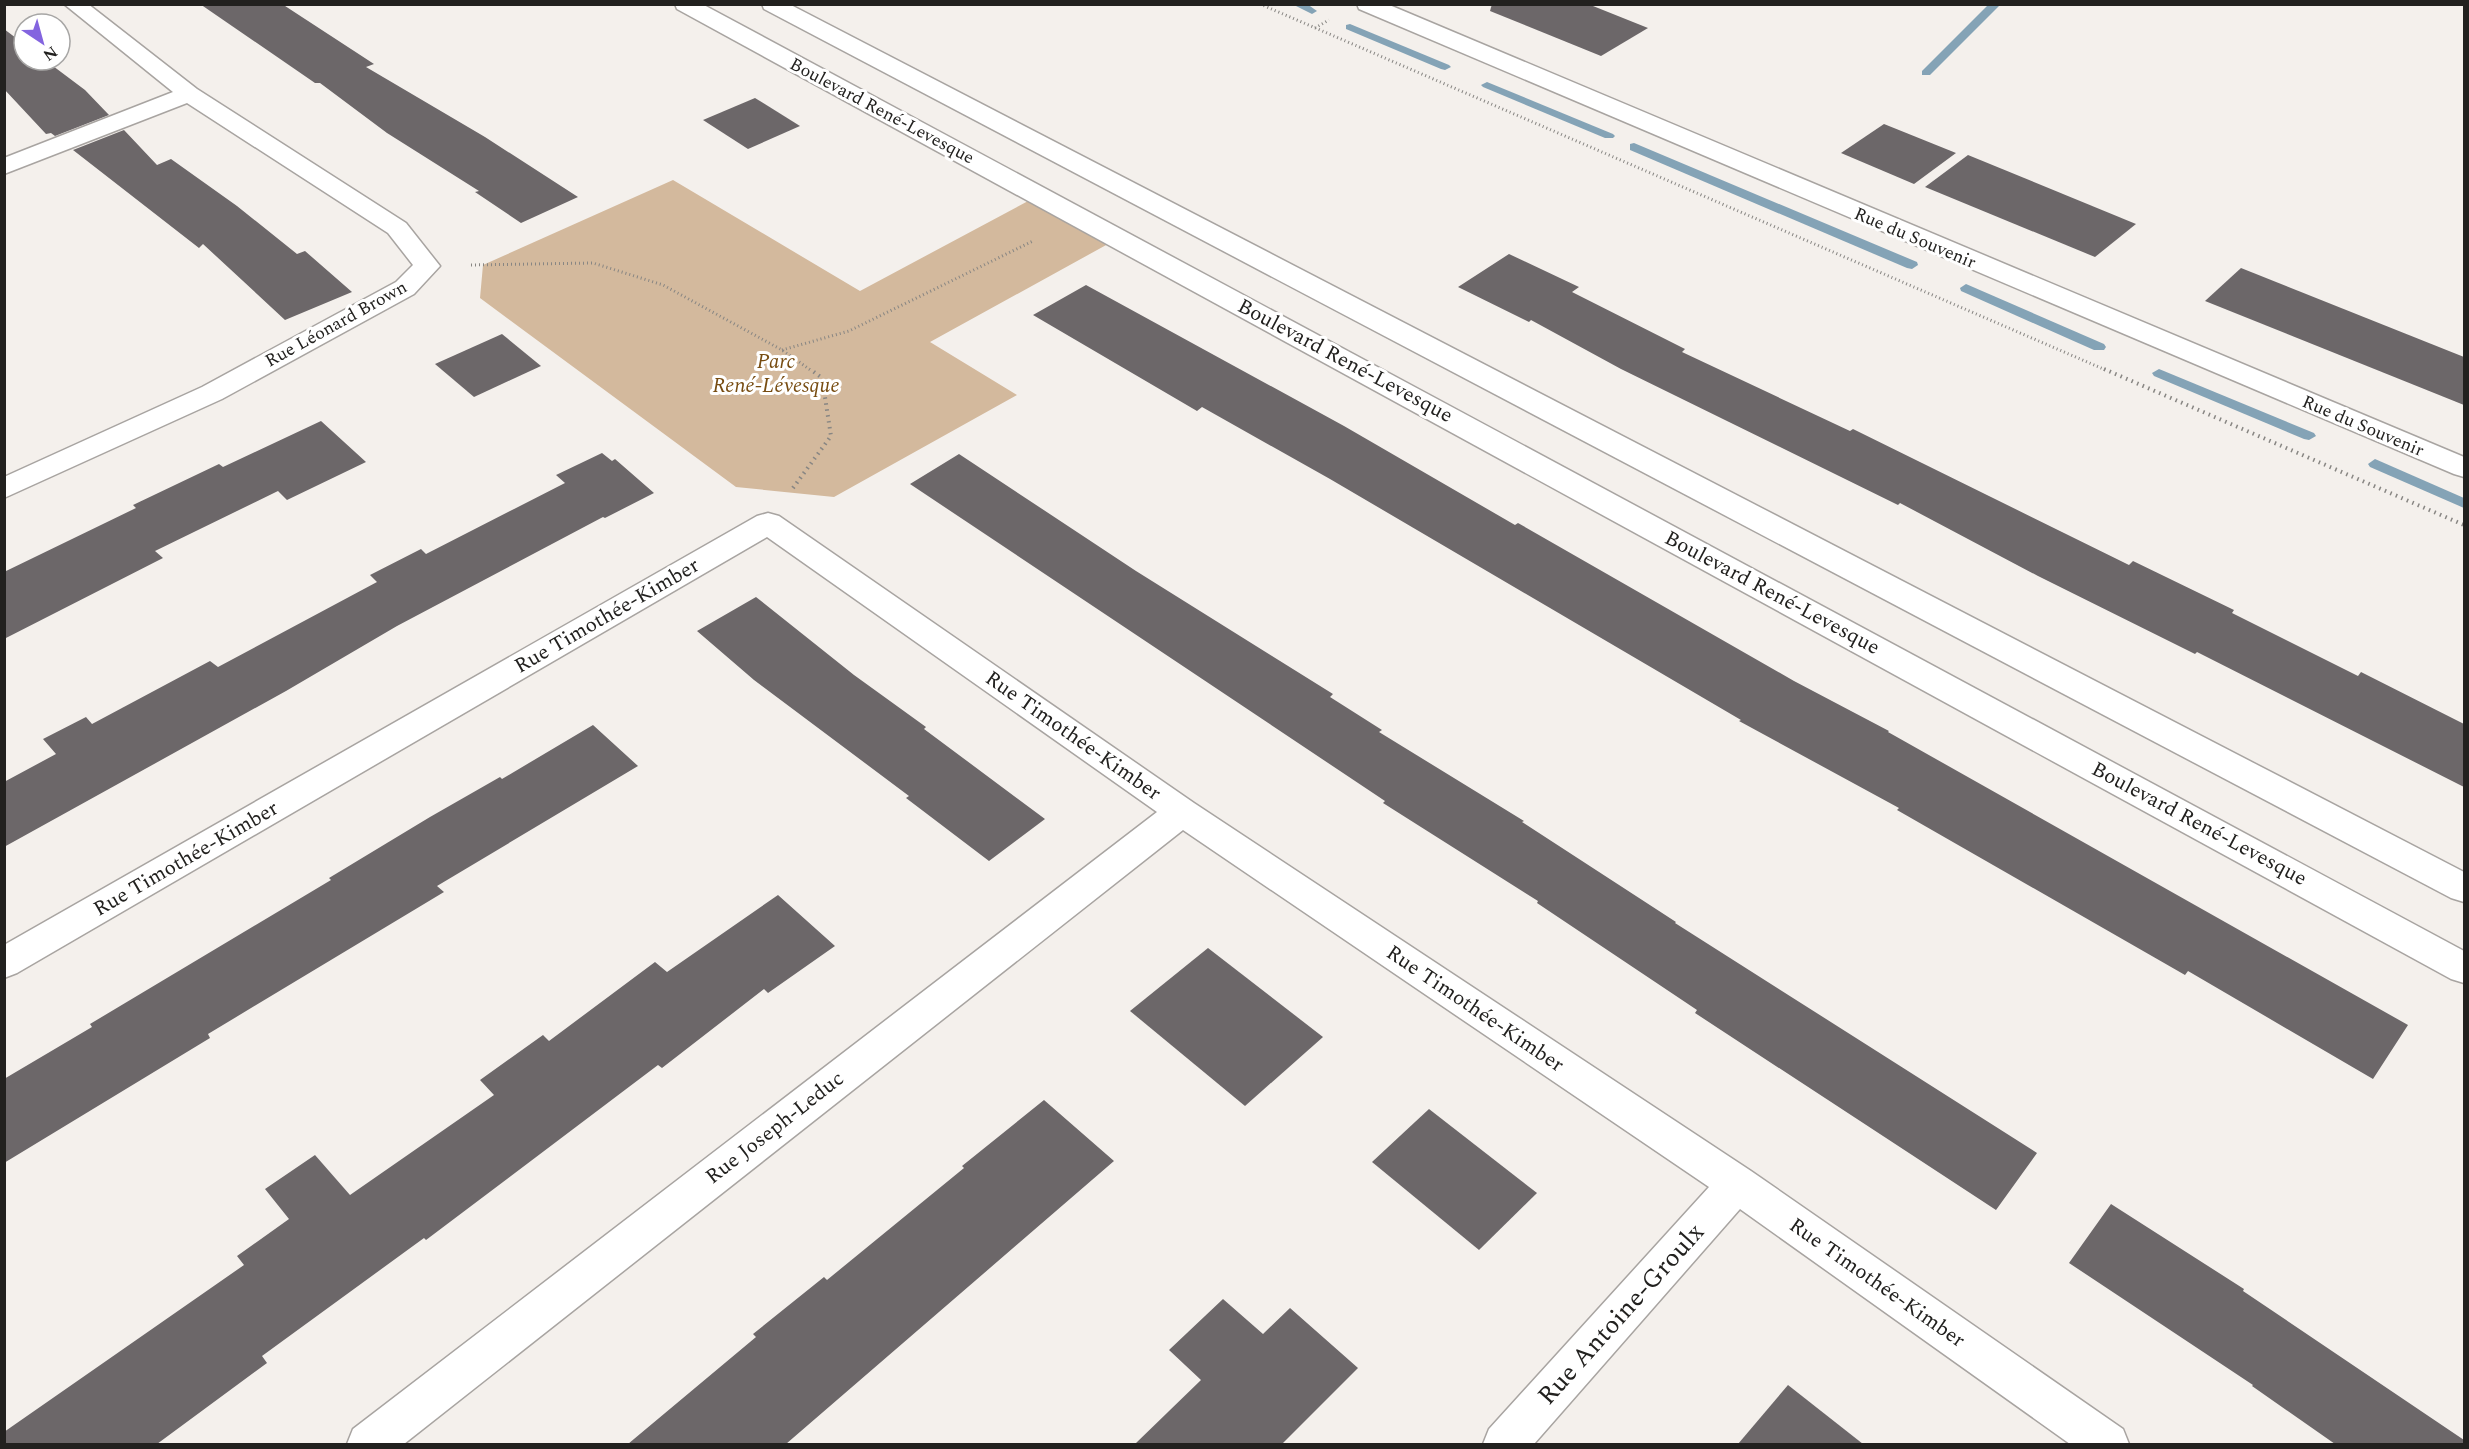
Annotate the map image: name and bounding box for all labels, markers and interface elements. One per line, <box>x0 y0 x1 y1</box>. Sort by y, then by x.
north arrow <box>12 12 72 72</box>
text: N <box>38 40 63 67</box>
street label: Boulevard René-Levesque <box>785 51 979 171</box>
street label: Rue du Souvenir <box>1850 200 1980 276</box>
street label: Rue Léonard Brown <box>260 274 412 374</box>
street label: Boulevard René-Levesque <box>1231 291 1459 431</box>
park label: Parc René-Lévesque <box>712 346 840 402</box>
street label: Rue du Souvenir <box>2298 388 2428 464</box>
street label: Boulevard René-Levesque <box>1658 523 1886 663</box>
street label: Rue Timothée-Kimber <box>509 550 705 682</box>
street label: Rue Timothée-Kimber <box>978 663 1168 809</box>
street label: Boulevard René-Levesque <box>2085 754 2313 894</box>
street label: Rue Timothée-Kimber <box>88 793 284 925</box>
street label: Rue Timothée-Kimber <box>1379 937 1571 1081</box>
street label: Rue Joseph-Leduc <box>699 1064 851 1192</box>
street label: Rue Timothée-Kimber <box>1782 1210 1972 1356</box>
street label: Rue Antoine-Groulx <box>1528 1214 1714 1414</box>

